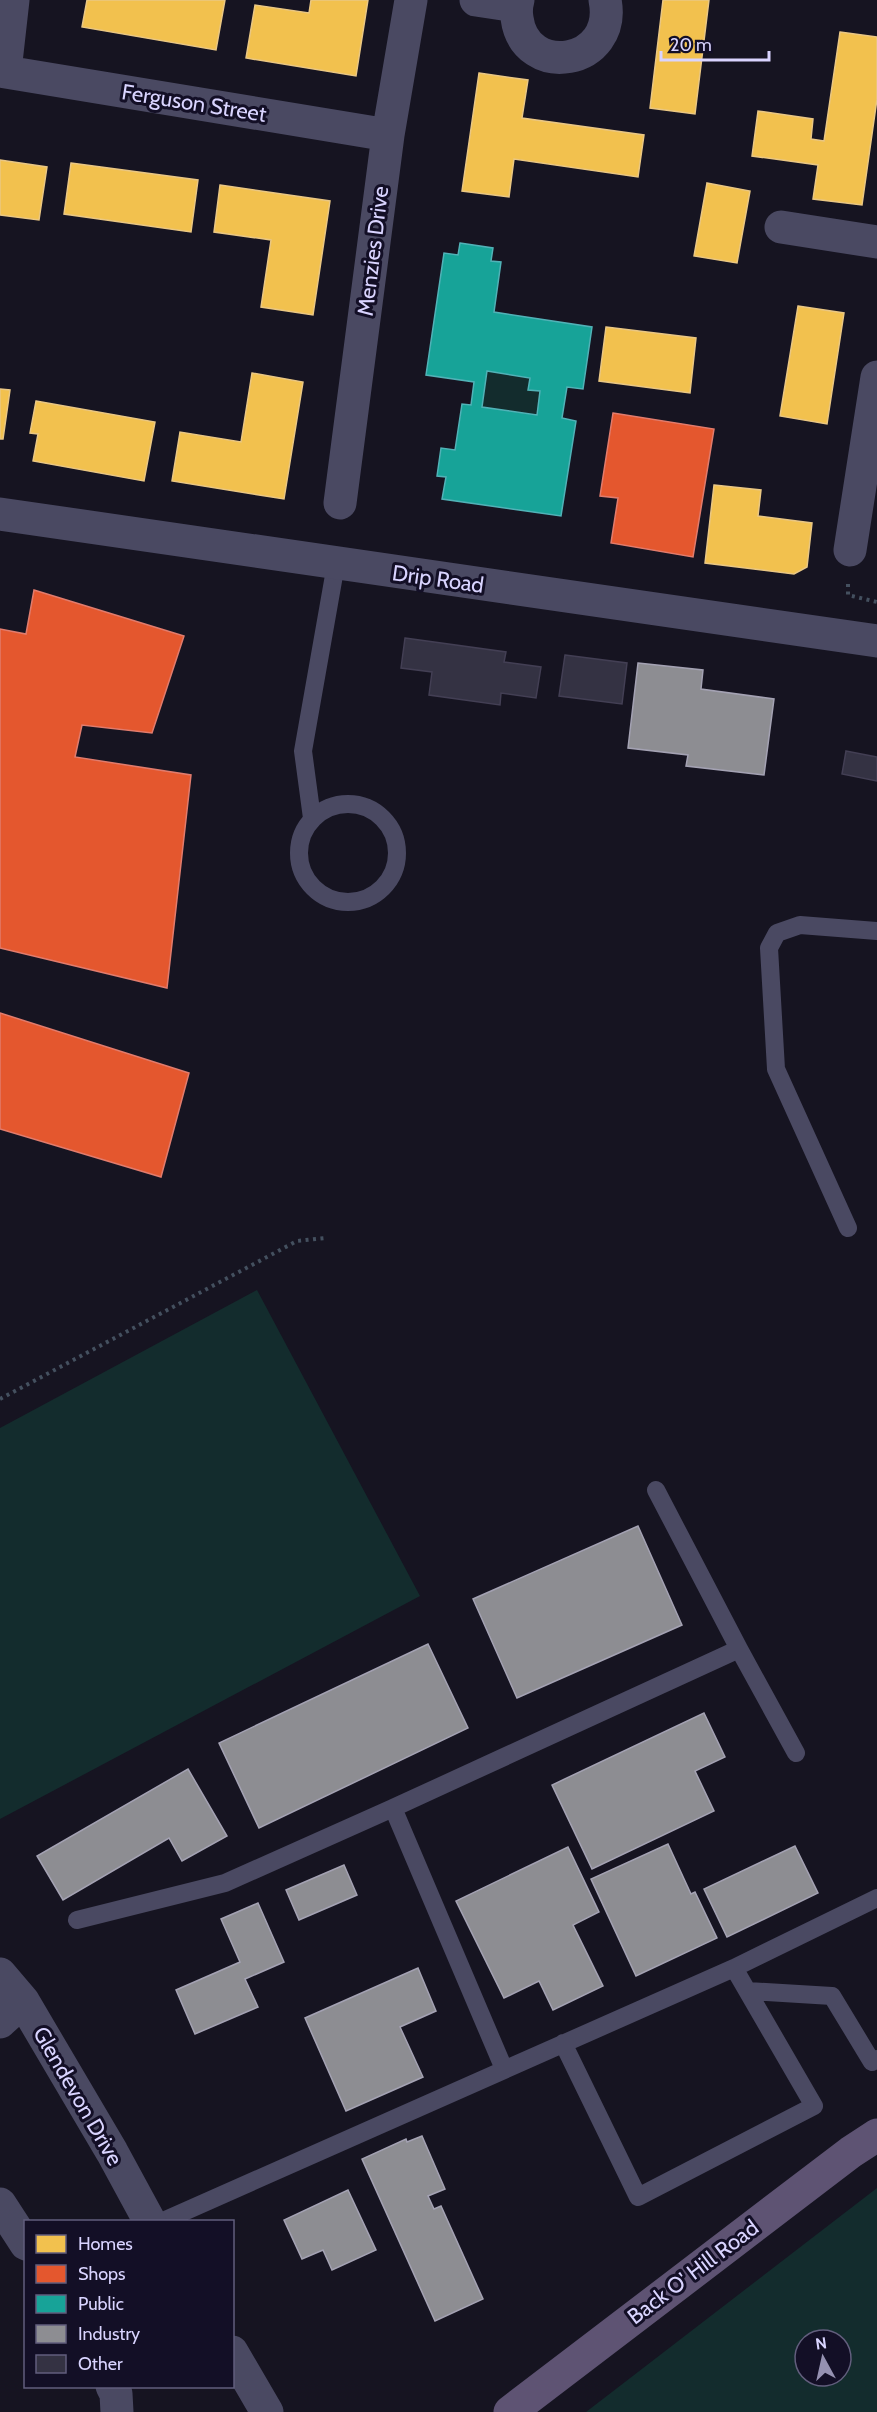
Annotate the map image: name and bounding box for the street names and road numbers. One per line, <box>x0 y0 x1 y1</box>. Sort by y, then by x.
street label: Ferguson Street <box>120 78 269 128</box>
street label: Menzies Drive <box>352 184 394 318</box>
street label: Drip Road <box>390 559 486 599</box>
street label: Glendevon Drive <box>27 2022 129 2170</box>
street label: Back O' Hill Road <box>622 2214 764 2330</box>

